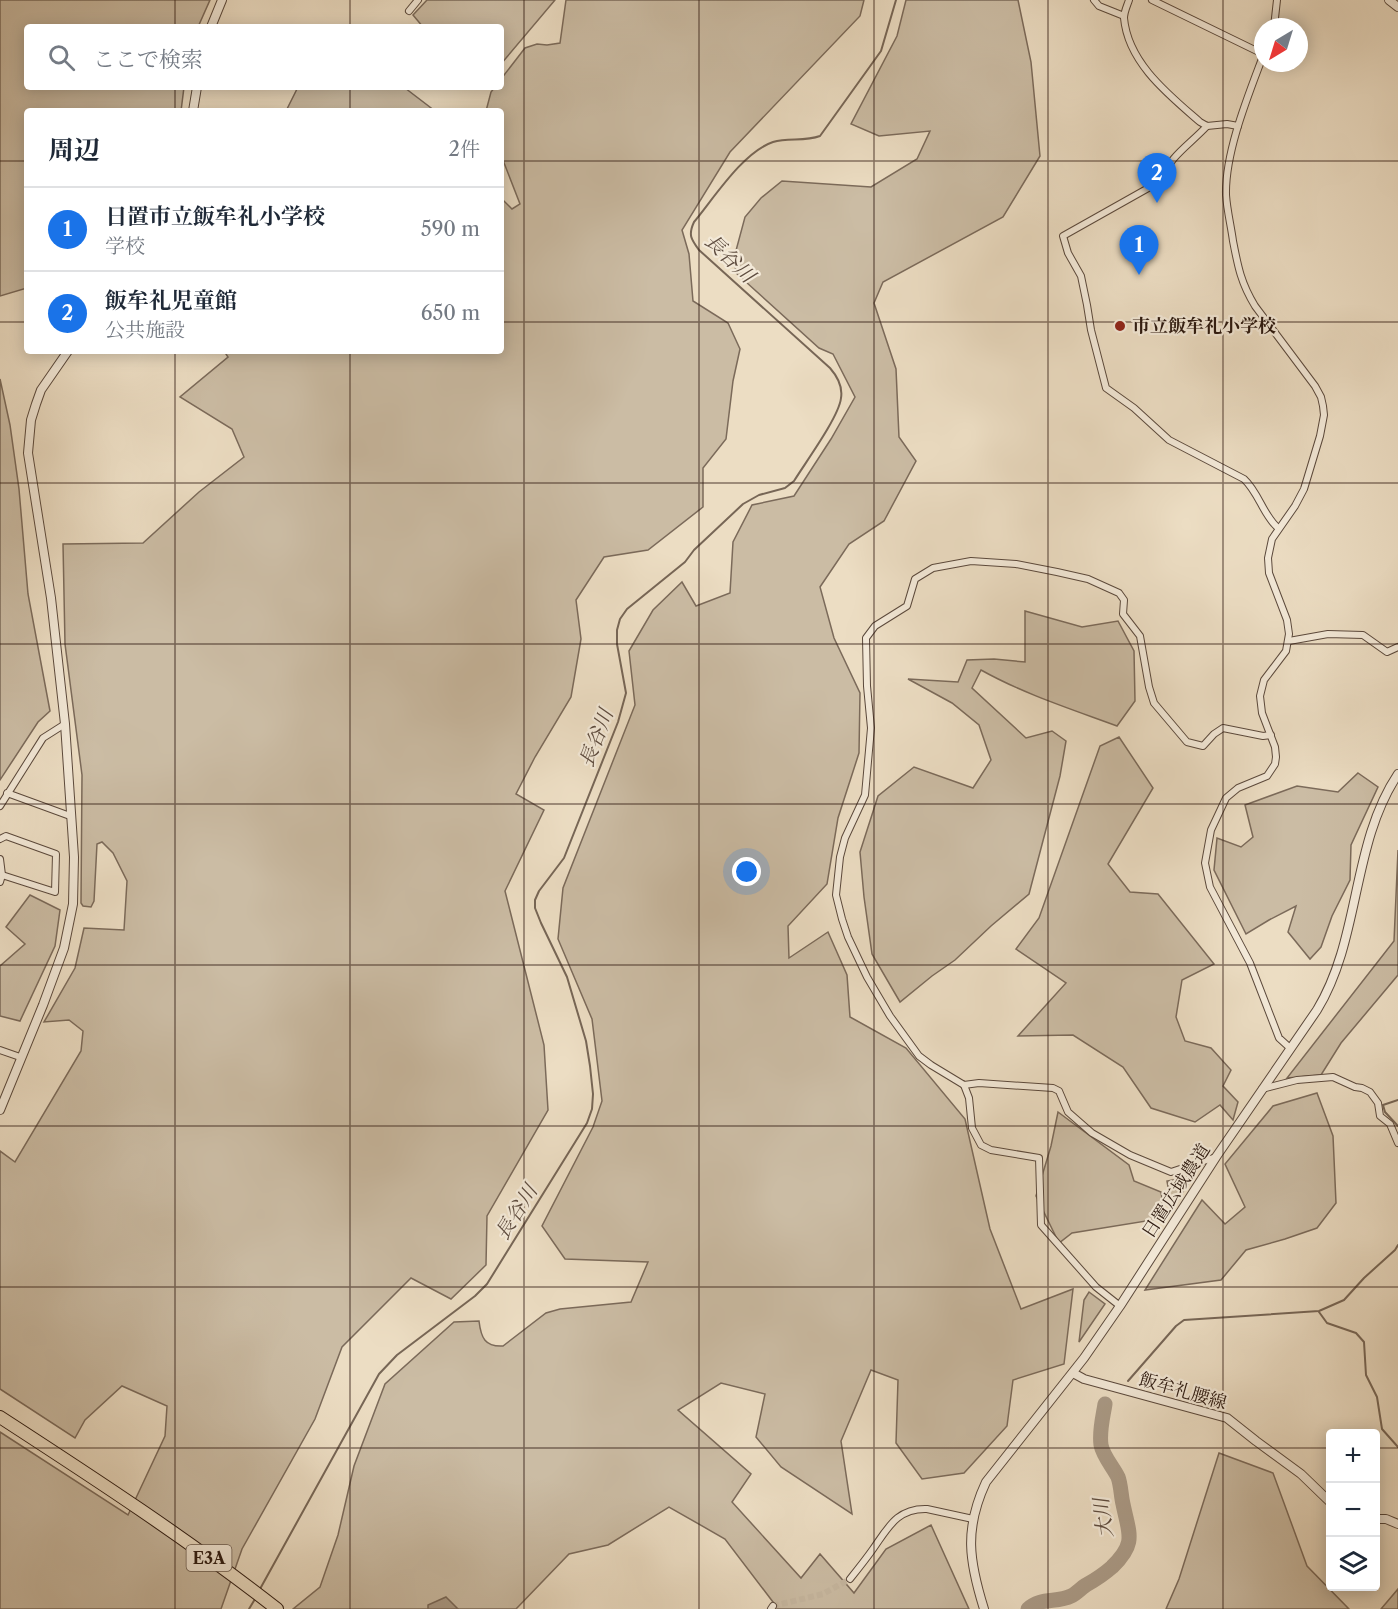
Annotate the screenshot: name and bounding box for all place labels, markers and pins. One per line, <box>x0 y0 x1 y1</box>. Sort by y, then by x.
pin: 2 <box>1138 154 1176 203</box>
pin: 1 <box>1120 226 1158 275</box>
place label: 市立飯牟礼小学校 <box>1132 315 1276 337</box>
marker: 市立飯牟礼小学校 <box>1113 319 1127 333</box>

